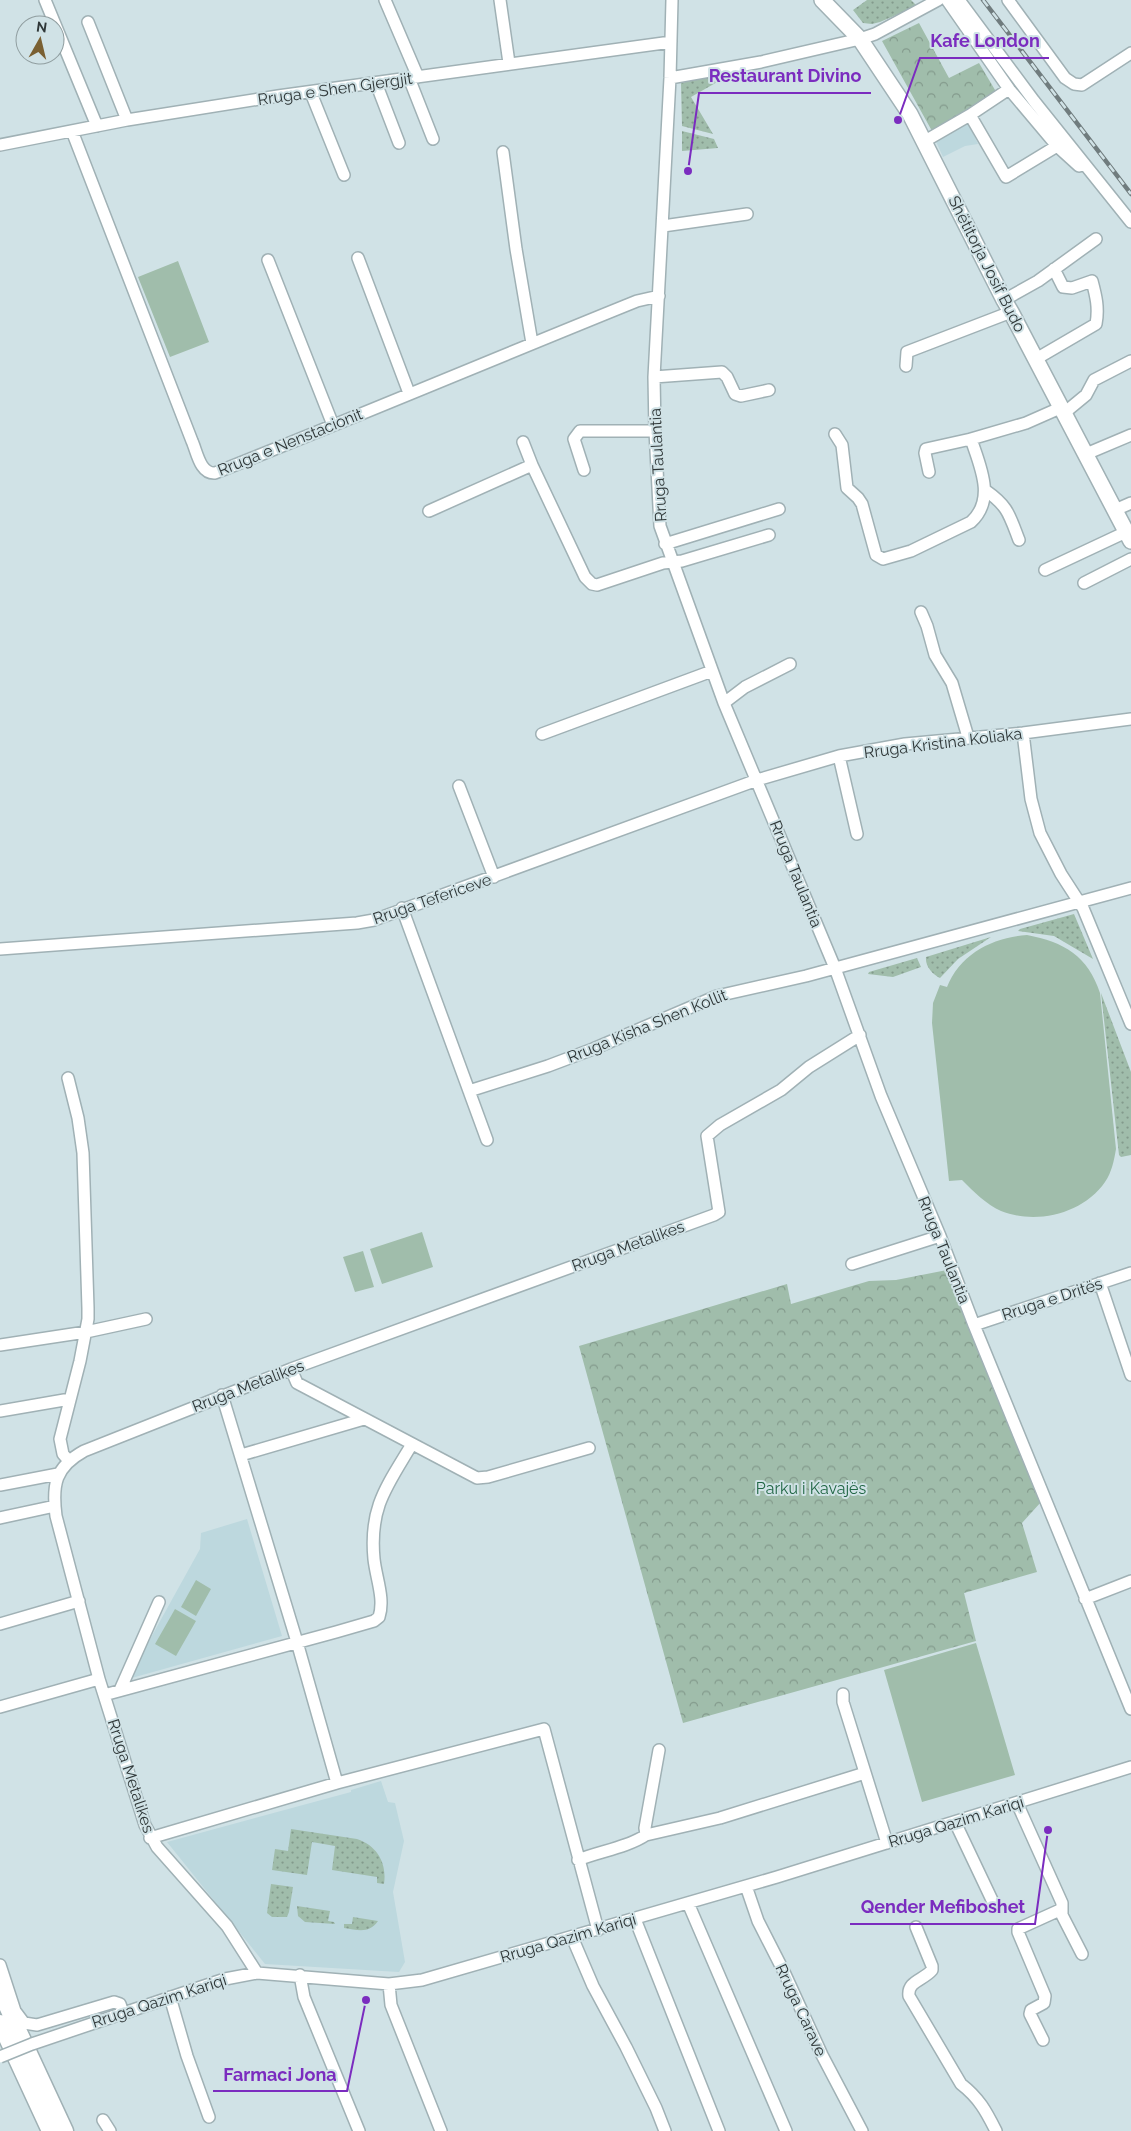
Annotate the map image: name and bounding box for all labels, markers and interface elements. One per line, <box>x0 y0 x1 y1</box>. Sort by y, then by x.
north arrow <box>15 15 65 65</box>
text: N <box>35 18 48 36</box>
callout: Kafe London <box>920 25 1049 58</box>
text: Kafe London <box>930 30 1040 51</box>
callout: Restaurant Divino <box>699 60 871 93</box>
text: Restaurant Divino <box>709 65 861 86</box>
street label: Rruga e Shen Gjergjit <box>256 69 414 109</box>
street label: Shëtitorja Josif Budo <box>944 193 1030 335</box>
street label: Rruga e Nenstacionit <box>215 404 366 480</box>
street label: Rruga Taulantia <box>646 408 670 522</box>
street label: Rruga Kristina Koliaka <box>863 724 1023 762</box>
street label: Rruga Taulantia <box>766 818 826 930</box>
street label: Rruga Tefericeve <box>370 870 494 928</box>
street label: Rruga Kisha Shen Kollit <box>564 985 730 1067</box>
street label: Rruga Taulantia <box>914 1194 974 1306</box>
street label: Rruga Metalikes <box>569 1217 687 1275</box>
street label: Rruga e Dritës <box>999 1274 1105 1324</box>
street label: Rruga Metalikes <box>189 1356 307 1416</box>
park label: Parku i Kavajës <box>756 1479 866 1498</box>
street label: Rruga Metalikes <box>104 1717 158 1836</box>
street label: Rruga Qazim Kariqi <box>886 1792 1026 1852</box>
callout: Qender Mefiboshet <box>850 1891 1035 1924</box>
text: Qender Mefiboshet <box>861 1896 1025 1917</box>
street label: Rruga Qazim Kariqi <box>498 1910 638 1966</box>
street label: Rruga Carave <box>771 1961 831 2059</box>
street label: Rruga Qazim Kariqi <box>89 1970 229 2032</box>
callout: Farmaci Jona <box>213 2058 347 2091</box>
text: Farmaci Jona <box>223 2064 337 2085</box>

